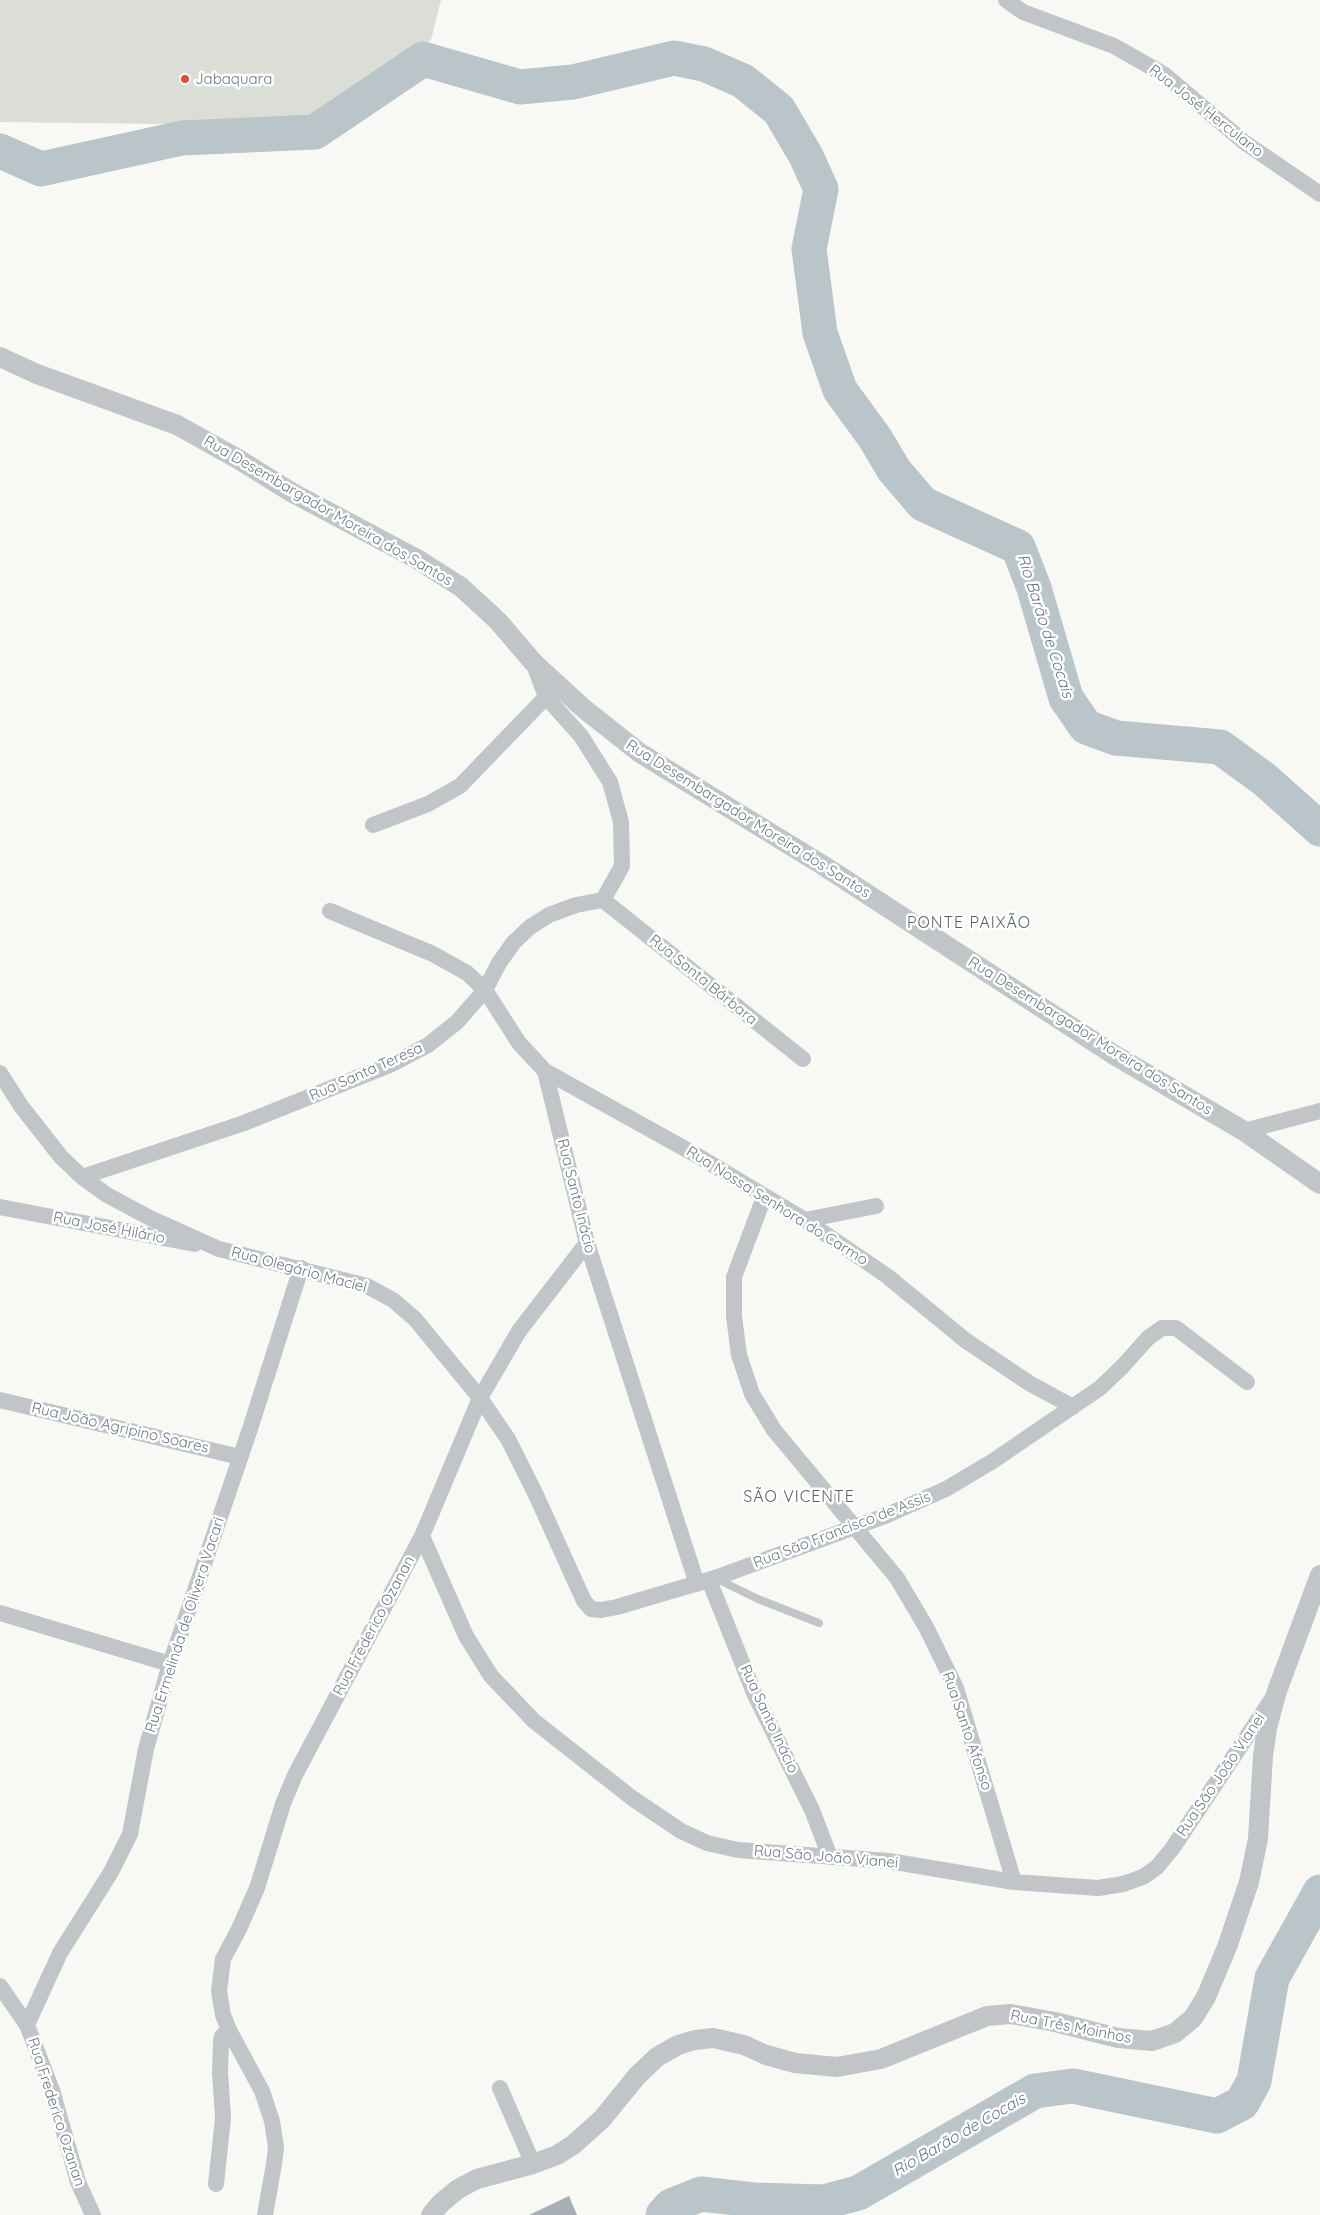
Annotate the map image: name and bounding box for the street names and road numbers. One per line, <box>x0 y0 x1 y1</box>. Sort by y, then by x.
street label: Rua José Herculano <box>1145 61 1267 161</box>
street label: Rua Desembargador Moreira dos Santos <box>200 432 456 590</box>
street label: Rua Desembargador Moreira dos Santos <box>623 736 873 902</box>
street label: Rua Santa Bárbara <box>645 931 761 1029</box>
street label: Rua Desembargador Moreira dos Santos <box>965 953 1215 1119</box>
street label: Rua Santa Teresa <box>307 1039 425 1105</box>
street label: Rua Santo Inácio <box>553 1137 599 1255</box>
street label: Rua Nossa Senhora do Carmo <box>683 1143 871 1269</box>
street label: Rua José Hilário <box>52 1208 166 1248</box>
street label: Rua Olegário Maciel <box>229 1243 369 1297</box>
street label: Rua João Agripino Soares <box>30 1399 210 1457</box>
street label: Rua São Francisco de Assis <box>751 1488 933 1572</box>
street label: Rua Ermelinda de Olivera Vacari <box>142 1515 228 1735</box>
street label: Rua Frederico Ozanan <box>330 1553 418 1699</box>
street label: Rua Santo Inácio <box>736 1662 802 1776</box>
street label: Rua Santo Afonso <box>938 1669 996 1793</box>
street label: Rua São João Vianei <box>1173 1710 1269 1840</box>
street label: Rua São João Vianei <box>753 1842 899 1872</box>
street label: Rua Três Moinhos <box>1009 2006 1133 2048</box>
street label: Rua Frederico Ozanan <box>23 2035 89 2189</box>

